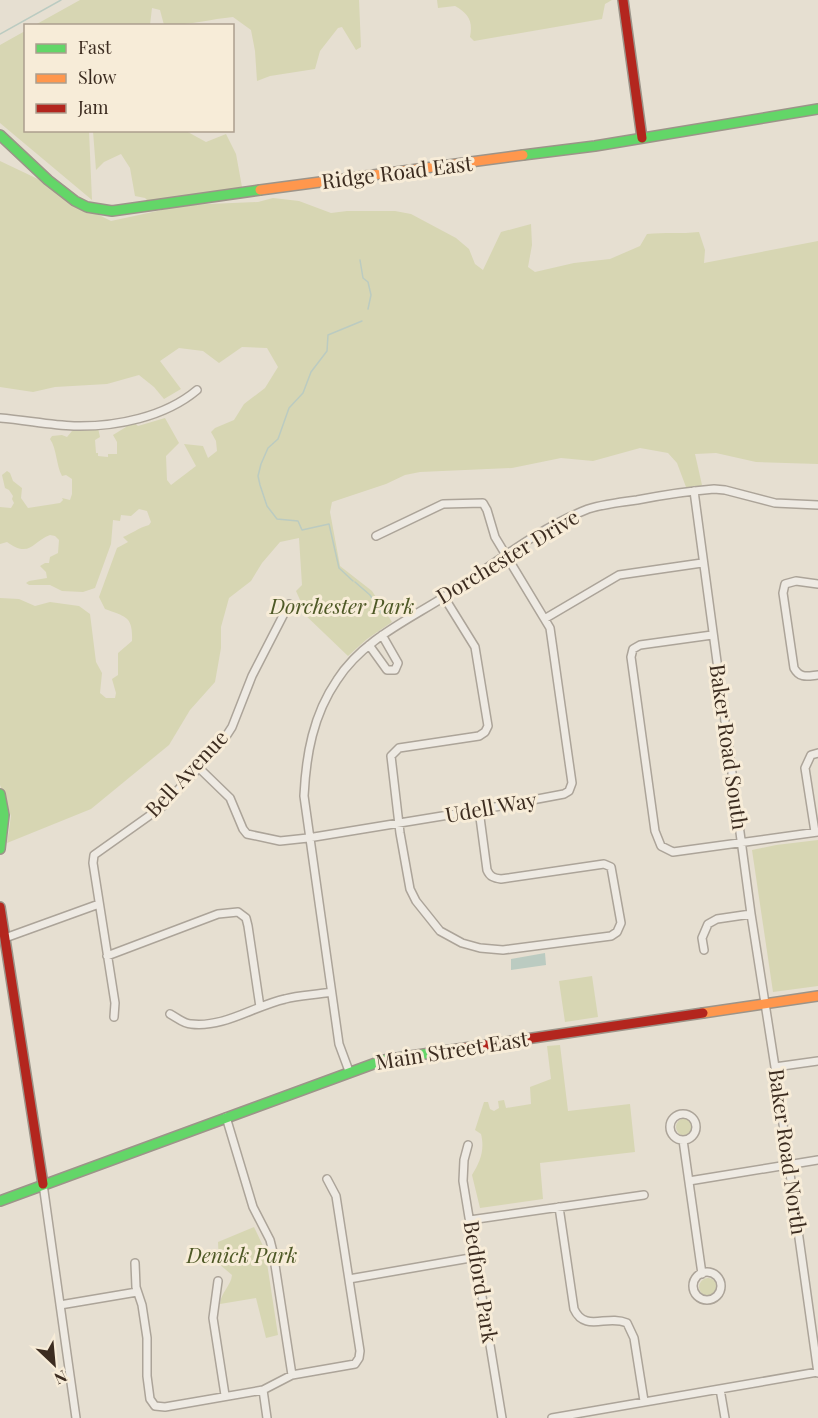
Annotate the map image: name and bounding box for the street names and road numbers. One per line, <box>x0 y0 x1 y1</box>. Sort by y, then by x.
street label: Ridge Road East <box>320 148 474 194</box>
street label: Dorchester Drive <box>430 502 584 609</box>
street label: Baker Road South <box>704 662 756 832</box>
street label: Bell Avenue <box>138 723 233 822</box>
street label: Udell Way <box>443 784 539 828</box>
street label: Main Street East <box>373 1023 530 1075</box>
street label: Baker Road North <box>763 1067 815 1237</box>
street label: Bedford Park <box>458 1219 506 1345</box>

